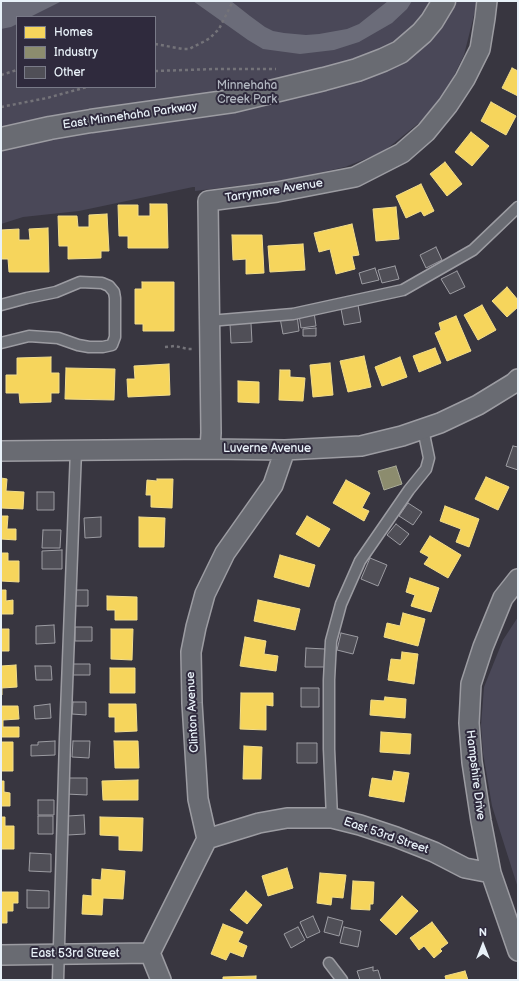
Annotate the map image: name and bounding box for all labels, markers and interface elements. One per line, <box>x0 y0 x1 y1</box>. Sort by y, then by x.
legend <box>16 16 156 88</box>
text: Homes <box>54 25 93 40</box>
text: Industry <box>54 45 98 60</box>
text: Other <box>54 65 85 80</box>
park label: Minnehaha Creek Park <box>217 79 277 107</box>
street label: East Minnehaha Parkway <box>62 99 198 133</box>
street label: Tarrymore Avenue <box>224 176 324 206</box>
street label: Luverne Avenue <box>223 442 311 456</box>
street label: Clinton Avenue <box>184 671 202 753</box>
street label: Hampshire Drive <box>462 729 488 821</box>
street label: East 53rd Street <box>342 815 430 857</box>
north arrow <box>463 925 503 965</box>
text: N <box>479 926 487 939</box>
street label: East 53rd Street <box>31 947 119 961</box>

